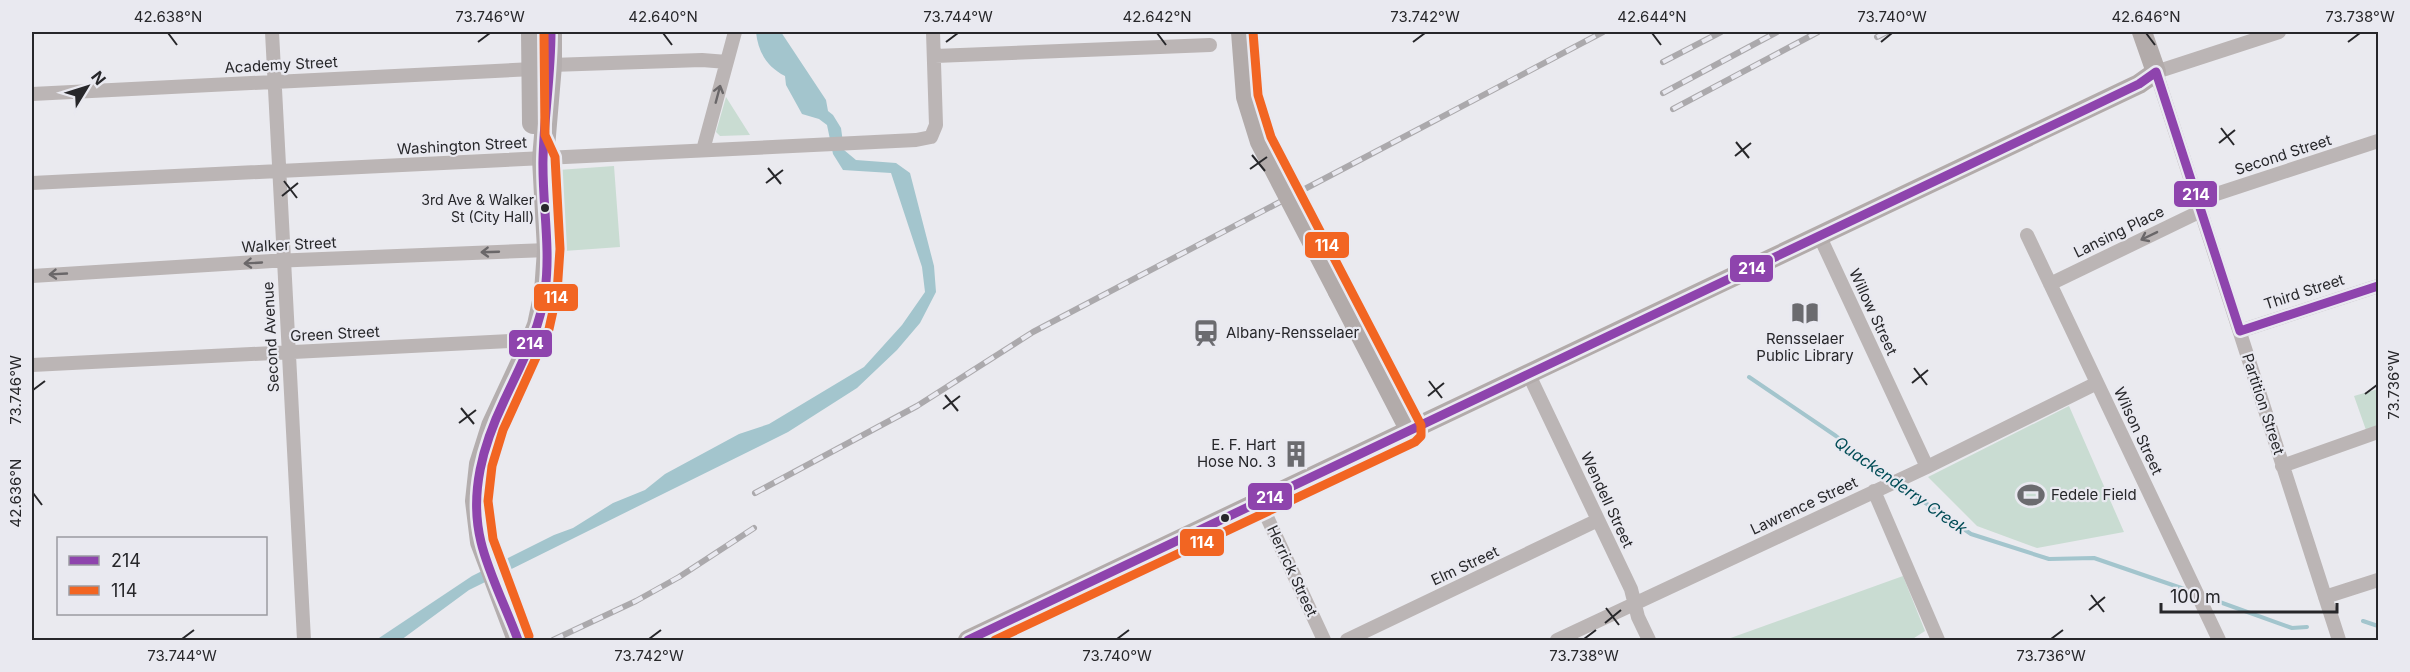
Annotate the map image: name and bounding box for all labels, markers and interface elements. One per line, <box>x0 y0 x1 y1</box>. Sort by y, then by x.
text: 42.638°N <box>134 7 202 26</box>
text: 73.746°W <box>455 7 525 26</box>
text: 42.640°N <box>628 7 698 26</box>
text: 73.744°W <box>923 7 993 26</box>
text: 42.642°N <box>1122 7 1192 26</box>
text: 73.742°W <box>1390 7 1460 26</box>
text: 42.644°N <box>1617 7 1687 26</box>
text: 73.740°W <box>1857 7 1927 26</box>
text: 42.646°N <box>2111 7 2181 26</box>
text: 73.738°W <box>2325 7 2395 26</box>
street label: Academy Street <box>224 52 338 77</box>
north arrow <box>57 57 117 117</box>
text: N <box>87 67 110 89</box>
one-way arrow <box>713 85 724 104</box>
street label: Second Street <box>2232 130 2334 179</box>
street label: Washington Street <box>397 133 528 158</box>
line badge: 214 <box>2173 180 2218 208</box>
text: 214 <box>2182 184 2210 204</box>
place label: 3rd Ave & Walker St (City Hall) <box>421 191 534 225</box>
street label: Lansing Place <box>2070 201 2167 262</box>
marker: 3rd Ave & Walker St (City Hall) <box>539 202 551 214</box>
line badge: 114 <box>1304 231 1350 259</box>
one-way arrow <box>2140 231 2158 242</box>
street label: Walker Street <box>241 233 337 256</box>
text: 114 <box>1315 235 1339 255</box>
one-way arrow <box>480 247 500 258</box>
line badge: 214 <box>1729 254 1774 283</box>
one-way arrow <box>243 257 263 268</box>
text: 214 <box>1738 258 1766 278</box>
street label: Willow Street <box>1845 266 1902 358</box>
one-way arrow <box>49 269 69 280</box>
street label: Third Street <box>2261 270 2346 313</box>
street label: Second Avenue <box>258 281 283 393</box>
line badge: 114 <box>533 283 579 312</box>
text: 114 <box>544 287 568 307</box>
library icon: Rensselaer Public Library <box>1790 298 1820 328</box>
station icon: Albany-Rensselaer <box>1191 318 1221 348</box>
street label: Green Street <box>290 322 380 345</box>
place label: Albany-Rensselaer <box>1226 323 1360 342</box>
line badge: 214 <box>508 329 553 358</box>
place label: Rensselaer Public Library <box>1756 329 1854 365</box>
text: 214 <box>516 333 544 353</box>
text: 73.736°W <box>2384 350 2403 420</box>
street label: Partition Street <box>2238 351 2289 457</box>
text: 73.746°W <box>6 355 25 425</box>
street label: Wilson Street <box>2110 384 2167 478</box>
water label: Quackenderry Creek <box>1831 432 1971 538</box>
place label: E. F. Hart Hose No. 3 <box>1197 435 1276 471</box>
building icon: E. F. Hart Hose No. 3 <box>1281 439 1311 469</box>
street label: Wendell Street <box>1577 449 1638 551</box>
text: 42.636°N <box>6 459 25 527</box>
street label: Lawrence Street <box>1747 472 1860 539</box>
sports icon: Fedele Field <box>2016 480 2046 510</box>
line badge: 214 <box>1247 482 1293 511</box>
place label: Fedele Field <box>2051 485 2137 504</box>
text: 214 <box>1256 487 1284 507</box>
unlabelled marker <box>1219 512 1231 524</box>
street label: Herrick Street <box>1263 522 1322 620</box>
line badge: 114 <box>1179 528 1225 557</box>
text: 114 <box>1190 532 1214 552</box>
legend <box>57 537 267 615</box>
street label: Elm Street <box>1428 542 1502 589</box>
text: 214 <box>111 550 141 571</box>
scale bar <box>2161 576 2336 614</box>
text: 114 <box>111 580 137 601</box>
text: 100 m <box>2170 586 2221 607</box>
text: 73.744°W <box>147 646 217 665</box>
text: 73.742°W <box>614 646 684 665</box>
text: 73.740°W <box>1082 646 1152 665</box>
text: 73.738°W <box>1549 646 1619 665</box>
text: 73.736°W <box>2016 646 2086 665</box>

